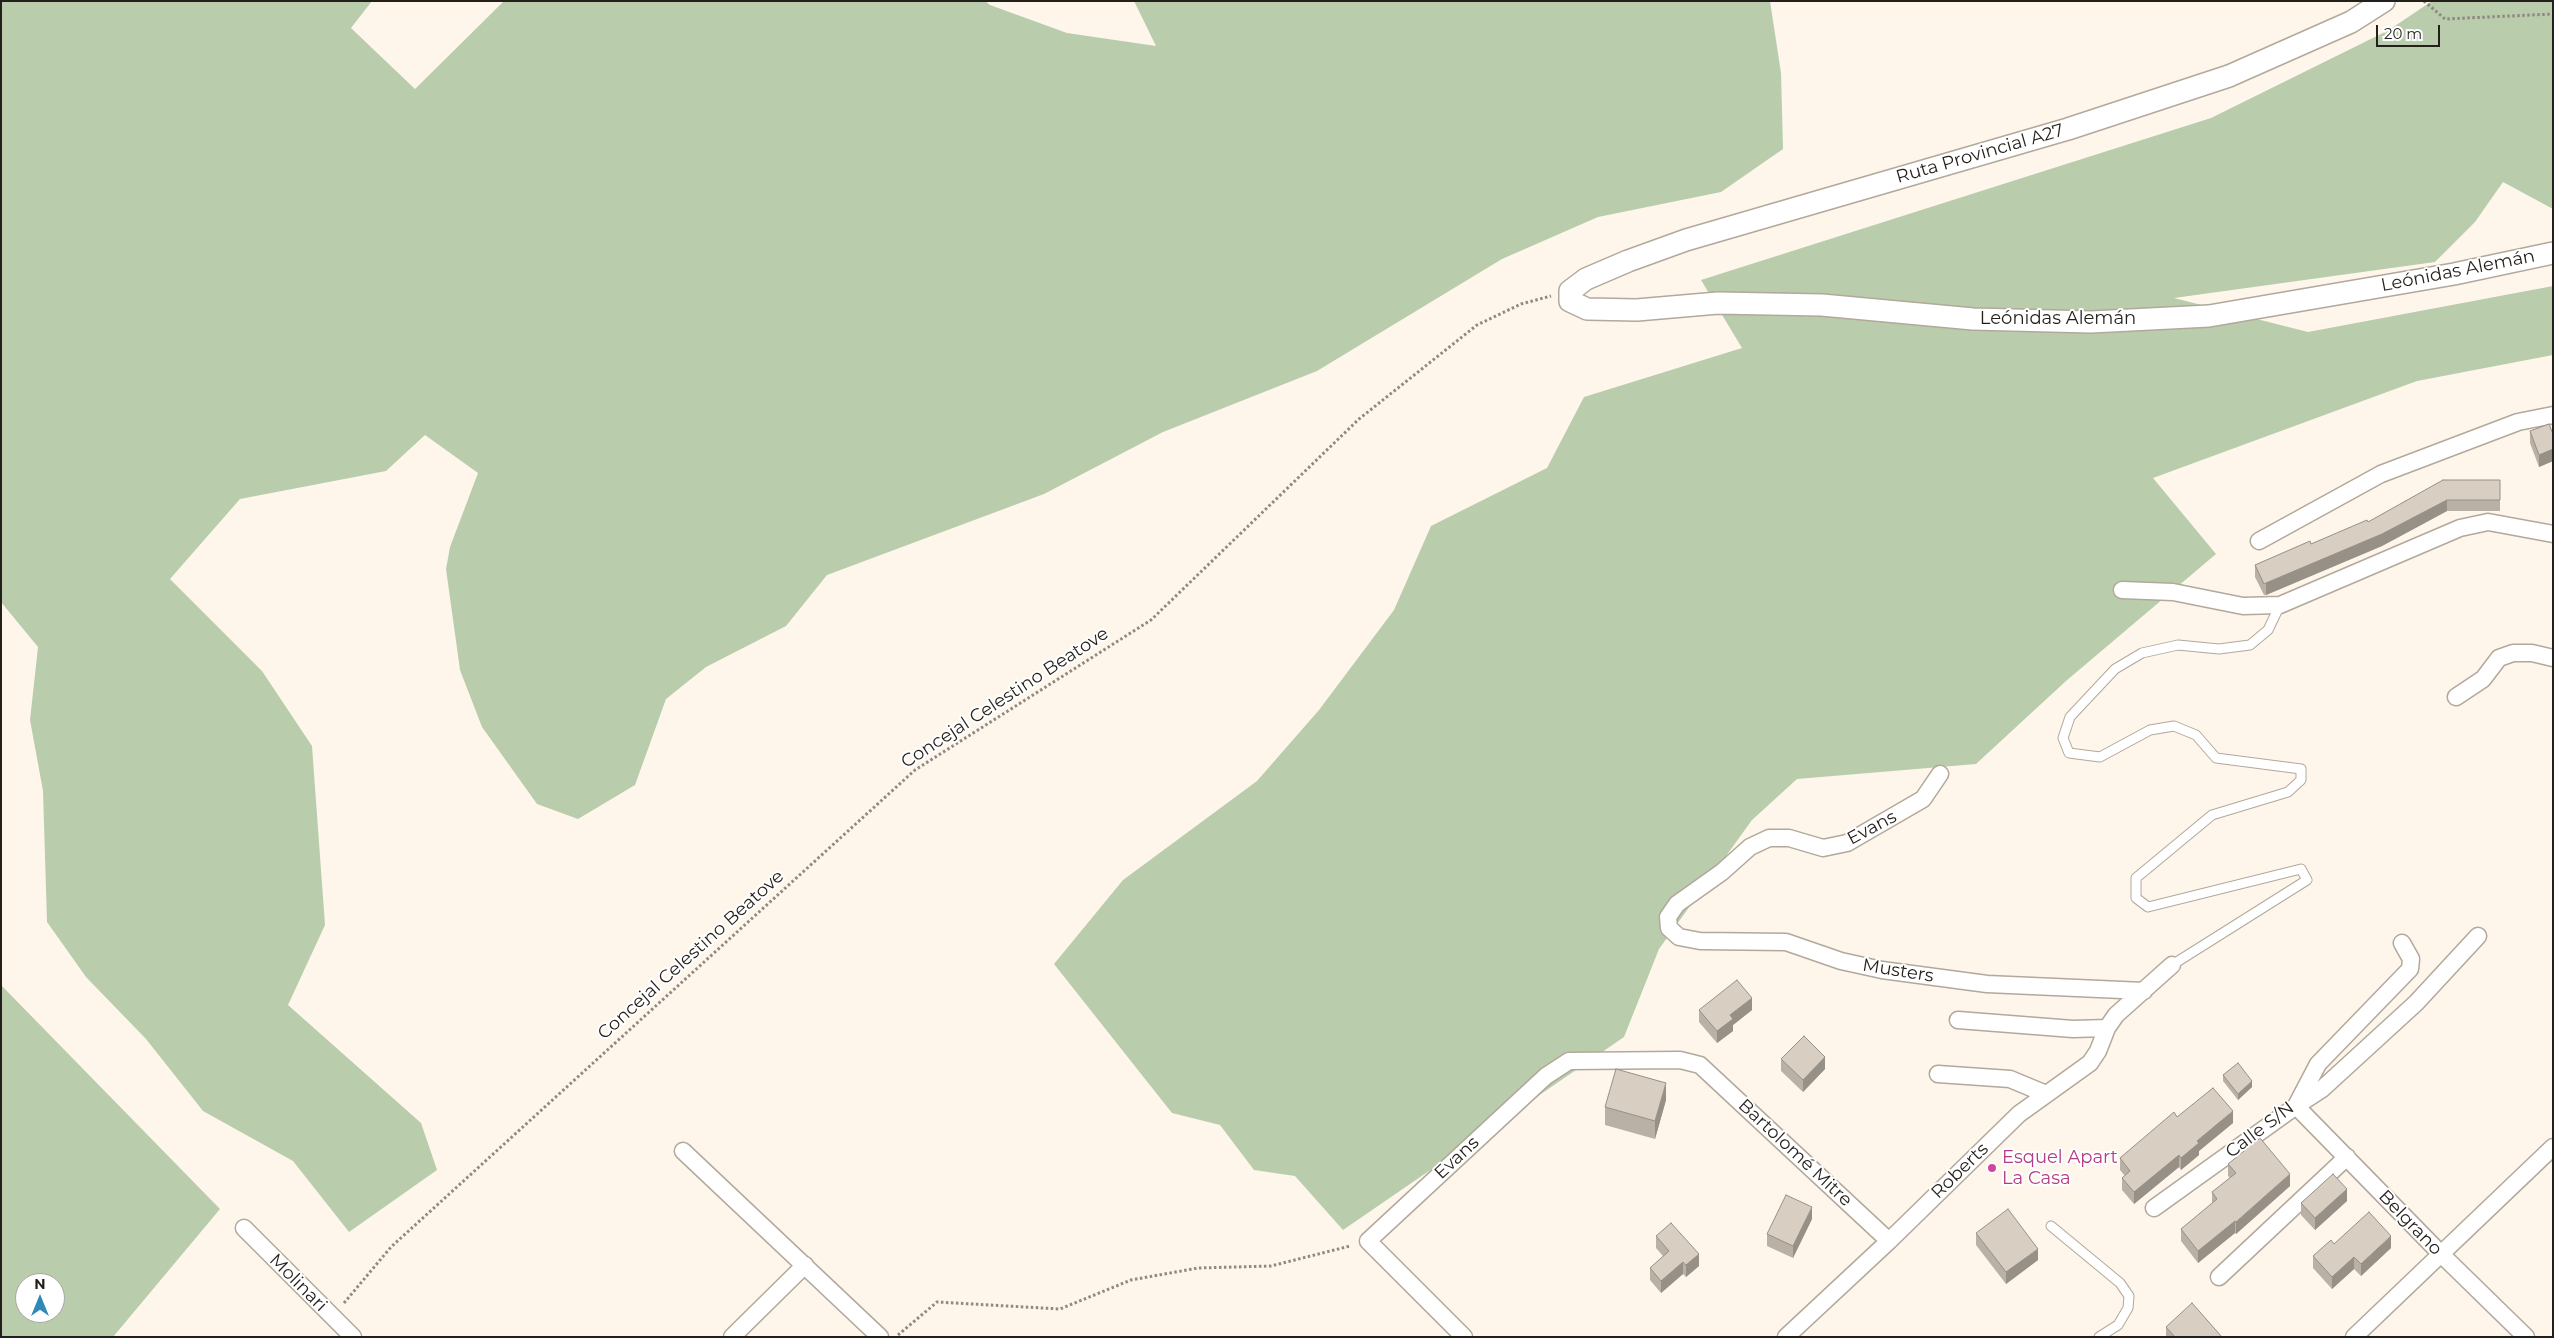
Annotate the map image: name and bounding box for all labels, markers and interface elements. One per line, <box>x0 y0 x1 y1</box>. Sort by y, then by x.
scale bar <box>2379 15 2443 47</box>
text: 20 m <box>2384 24 2422 43</box>
street label: Ruta Provincial A27 <box>1894 120 2066 188</box>
street label: Leónidas Alemán <box>2379 245 2537 297</box>
street label: Leónidas Alemán <box>1980 308 2136 330</box>
street label: Concejal Celestino Beatove <box>897 623 1113 773</box>
street label: Evans <box>1844 806 1900 850</box>
street label: Concejal Celestino Beatove <box>594 866 788 1044</box>
street label: Musters <box>1861 955 1935 987</box>
street label: Bartolomé Mitre <box>1734 1095 1856 1211</box>
street label: Calle S/N <box>2221 1097 2299 1163</box>
street label: Evans <box>1430 1132 1484 1184</box>
street label: Roberts <box>1927 1139 1993 1203</box>
place label: Esquel Apart La Casa <box>2002 1147 2118 1190</box>
marker: Esquel Apart La Casa <box>1986 1162 1998 1174</box>
street label: Belgrano <box>2374 1186 2446 1260</box>
street label: Molinari <box>265 1250 331 1316</box>
north arrow <box>15 1273 65 1323</box>
text: N <box>34 1275 46 1293</box>

